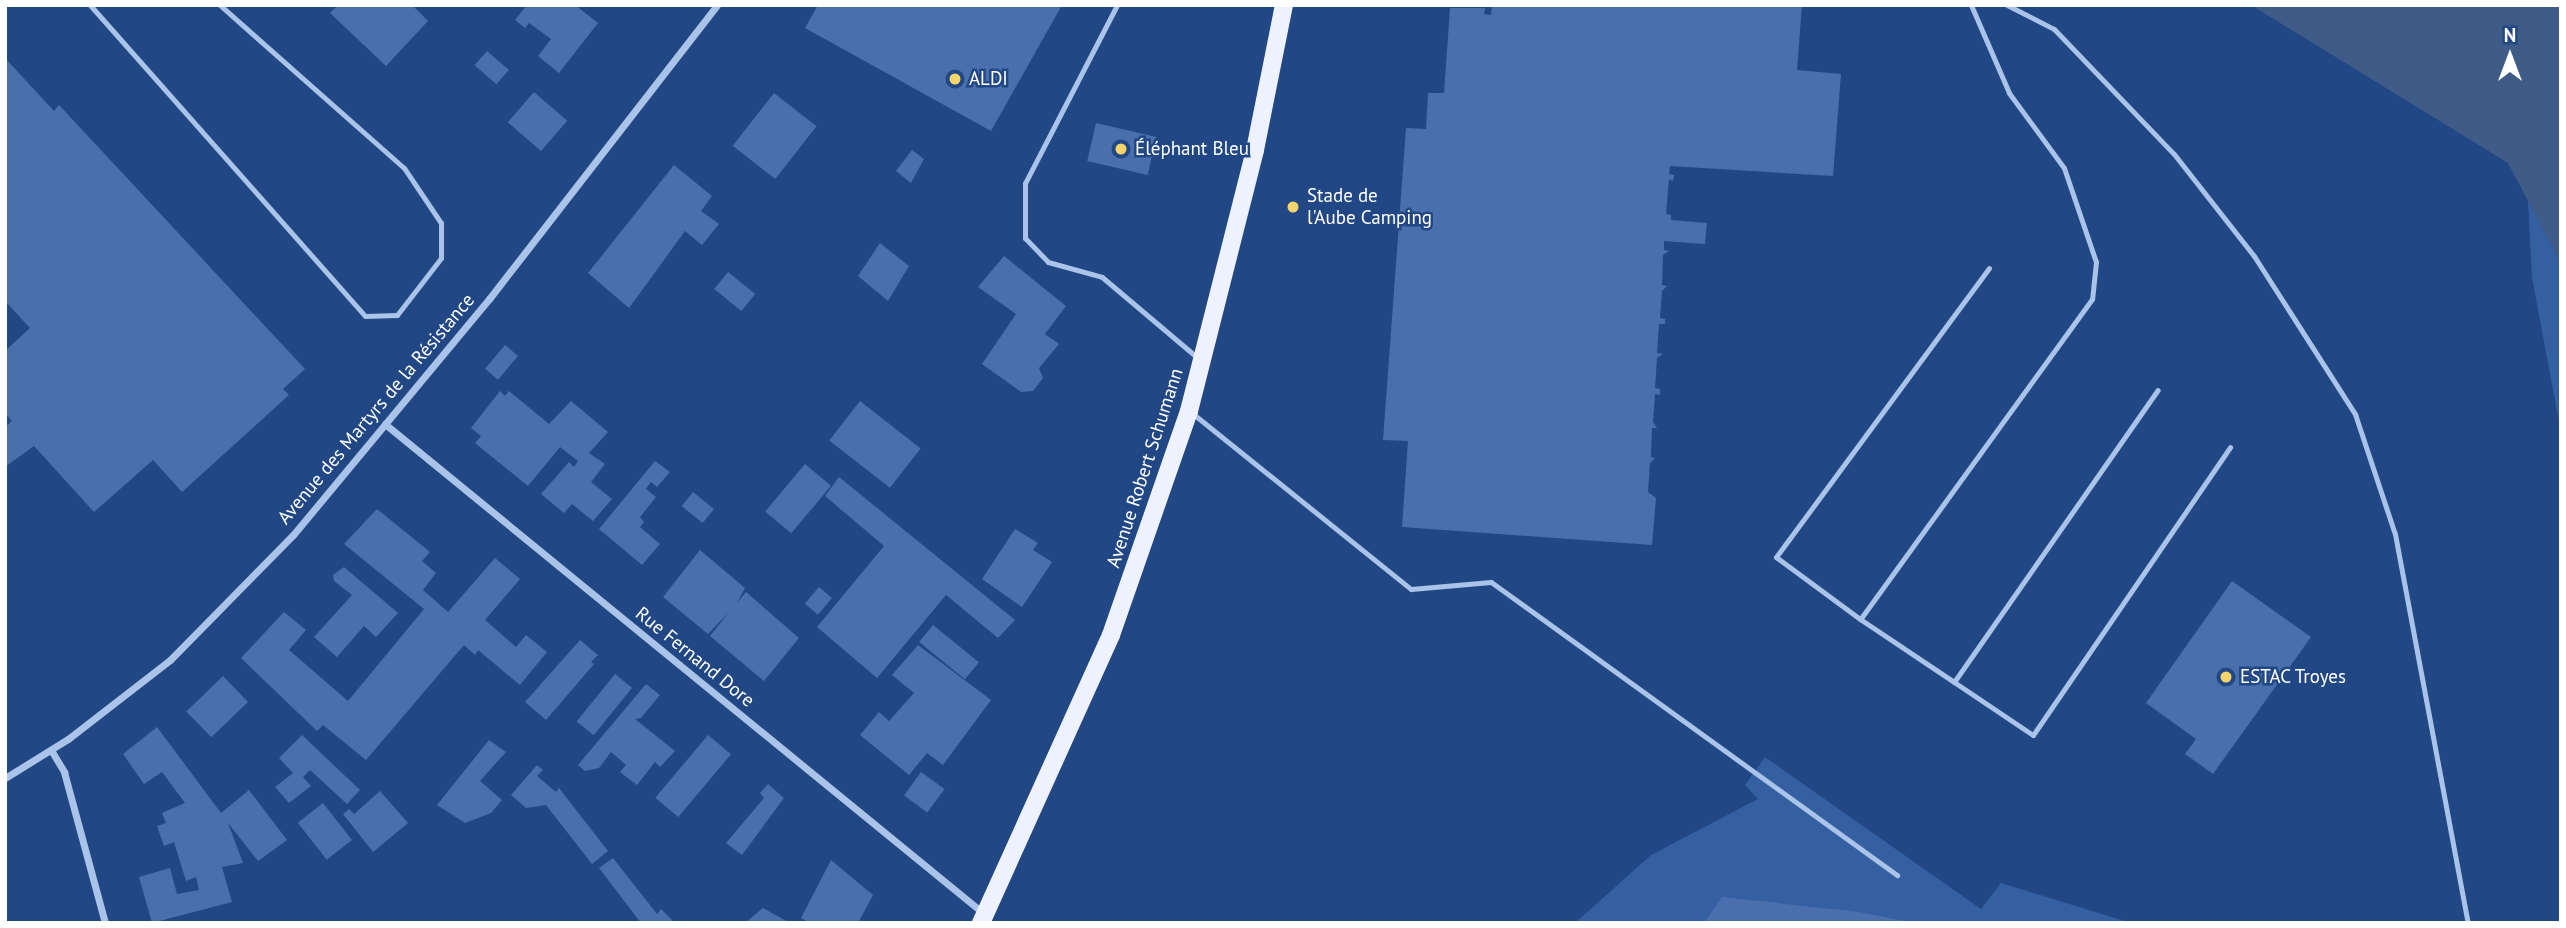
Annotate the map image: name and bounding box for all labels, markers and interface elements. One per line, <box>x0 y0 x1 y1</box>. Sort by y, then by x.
north arrow <box>2475 21 2545 91</box>
text: N <box>2504 23 2516 47</box>
place label: ALDI <box>969 68 1008 90</box>
marker: ALDI <box>947 71 963 87</box>
place label: Éléphant Bleu <box>1135 138 1249 160</box>
marker: Éléphant Bleu <box>1113 141 1129 157</box>
place label: Stade de l'Aube Camping <box>1307 185 1432 229</box>
marker: Stade de l'Aube Camping <box>1285 199 1301 215</box>
street label: Avenue des Martyrs de la Résistance <box>273 289 479 529</box>
street label: Avenue Robert Schumann <box>1102 365 1188 571</box>
street label: Rue Fernand Dore <box>631 602 759 712</box>
place label: ESTAC Troyes <box>2240 666 2347 688</box>
marker: ESTAC Troyes <box>2218 669 2234 685</box>

